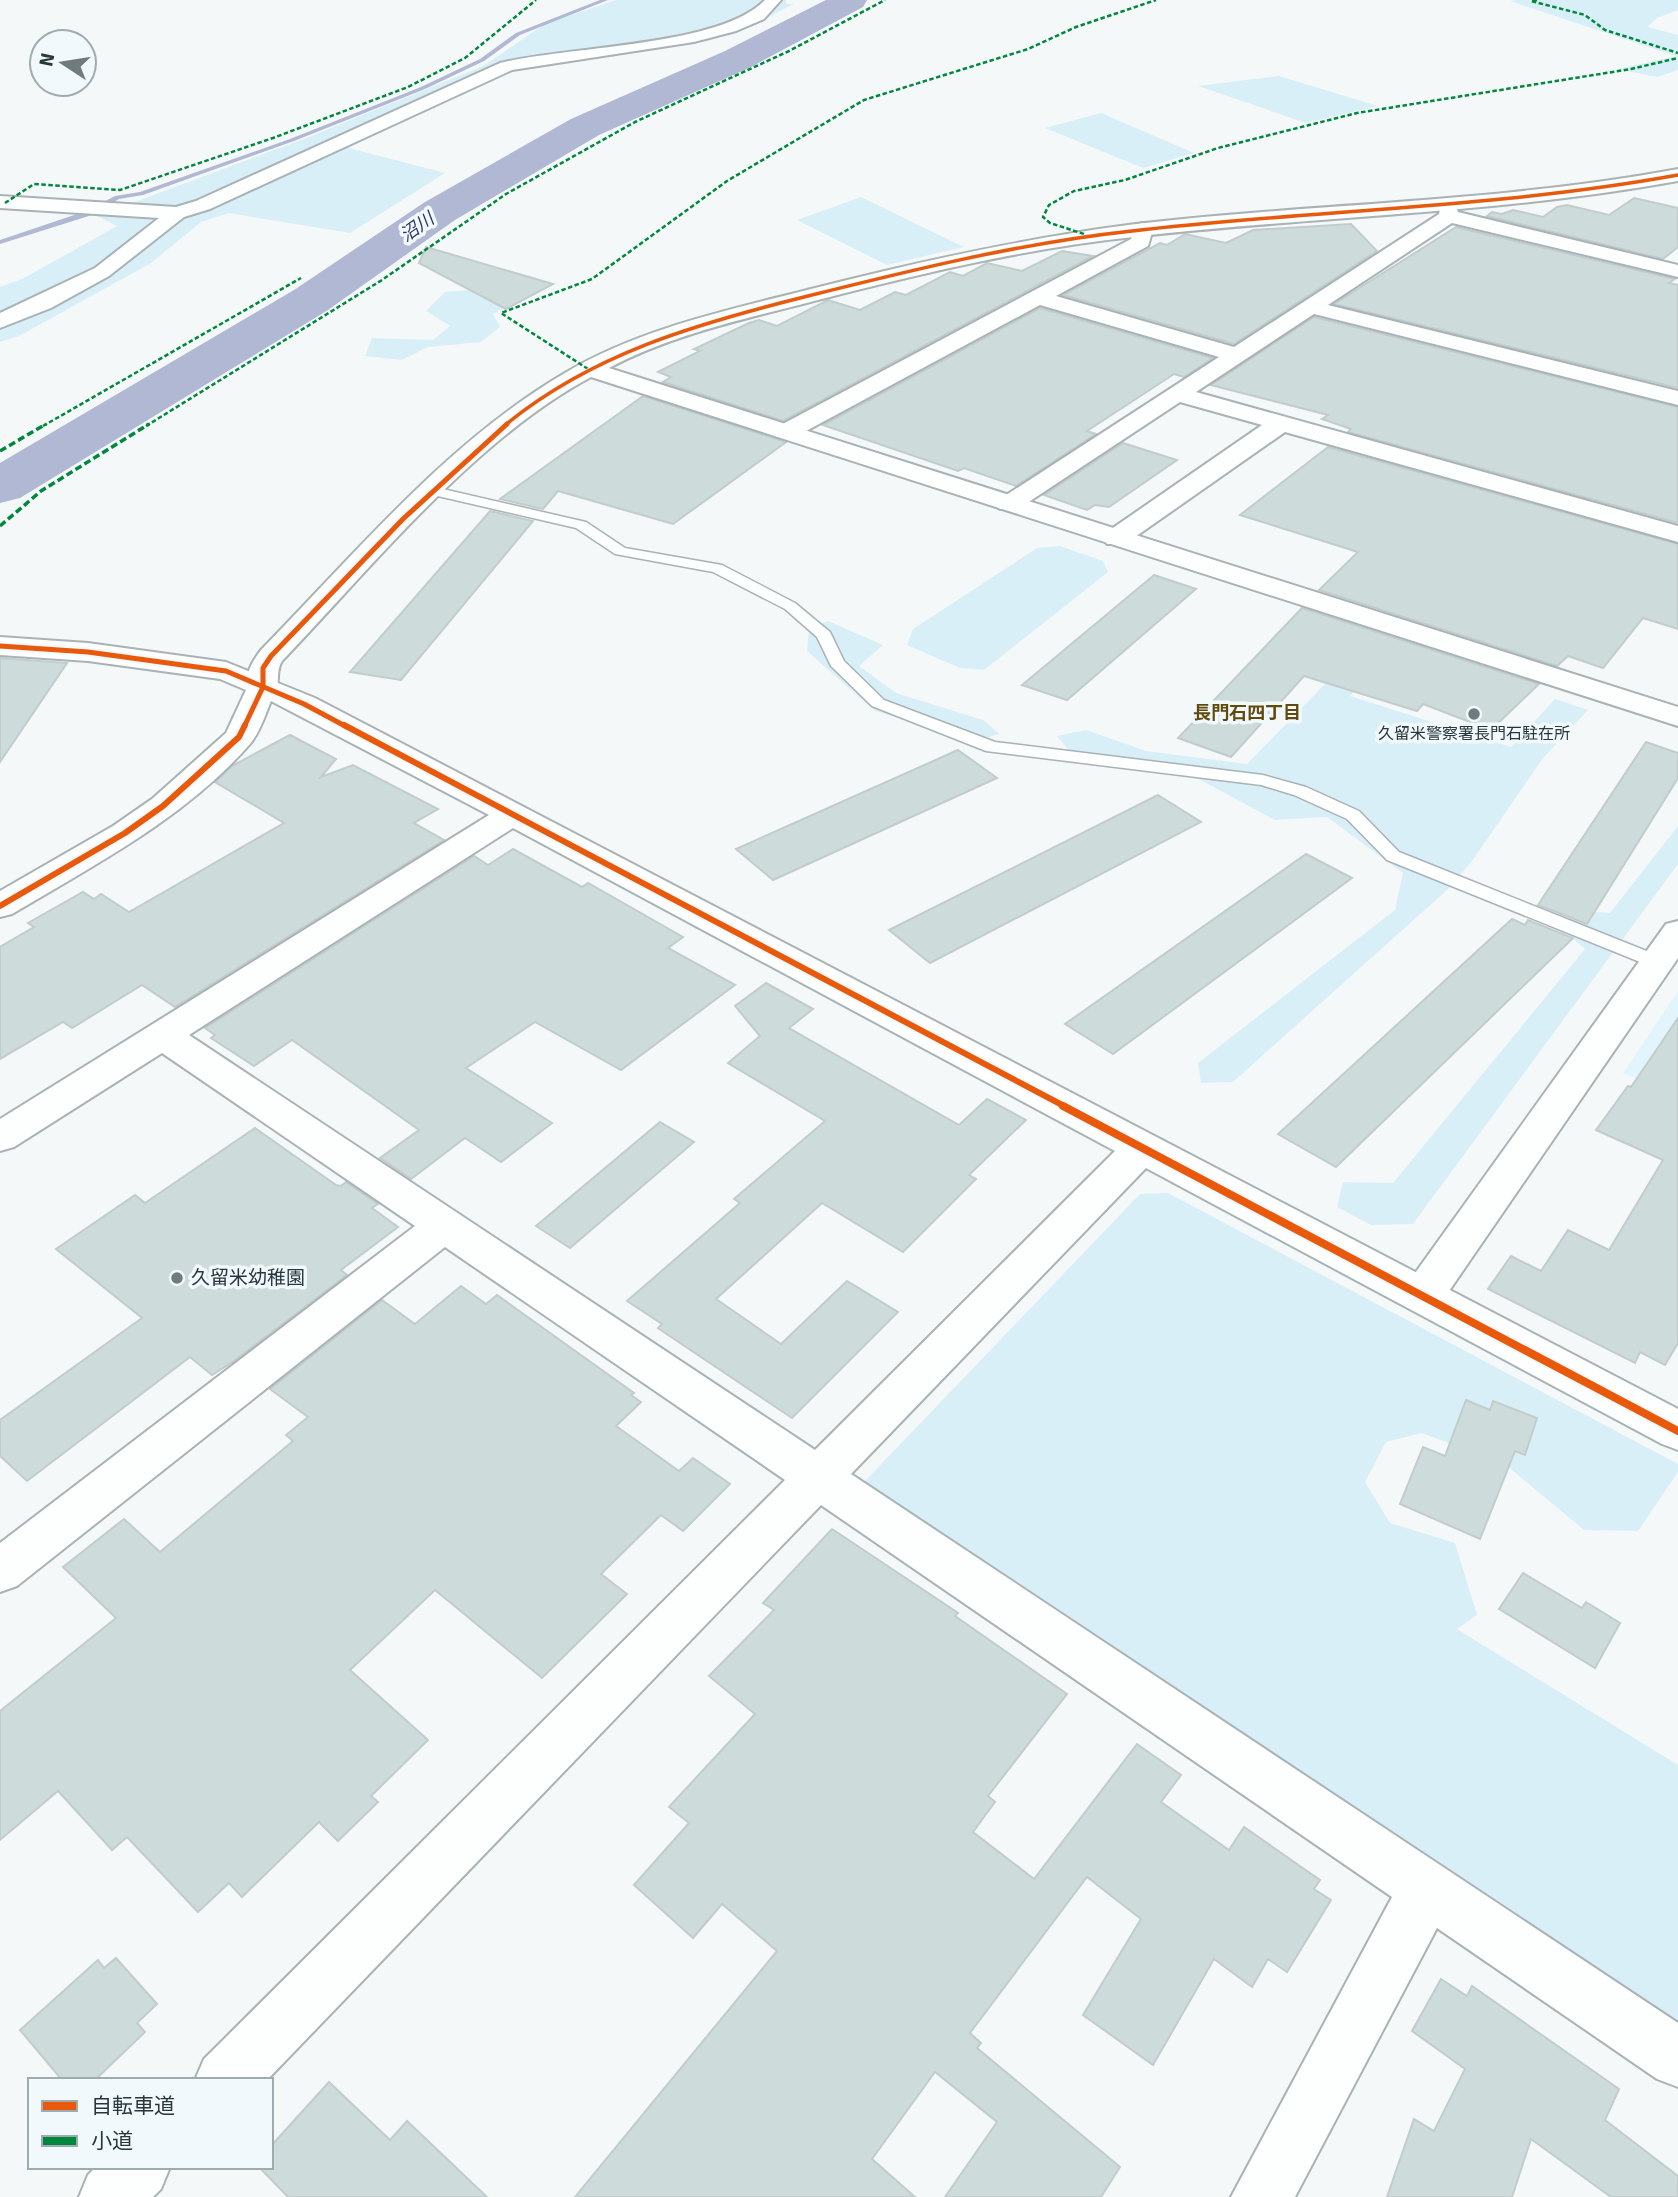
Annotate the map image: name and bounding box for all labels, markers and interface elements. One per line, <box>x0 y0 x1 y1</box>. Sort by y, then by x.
north arrow <box>28 28 98 98</box>
text: N <box>34 51 60 69</box>
water label: 沼川 <box>396 207 440 246</box>
district label: 長門石四丁目 <box>1193 702 1301 724</box>
marker: 久留米警察署長門石駐在所 <box>1466 706 1482 722</box>
place label: 久留米警察署長門石駐在所 <box>1378 724 1570 744</box>
place label: 久留米幼稚園 <box>191 1266 305 1290</box>
marker: 久留米幼稚園 <box>169 1270 185 1286</box>
legend <box>28 2078 273 2169</box>
text: 自転車道 <box>91 2093 175 2119</box>
text: 小道 <box>91 2128 133 2154</box>

